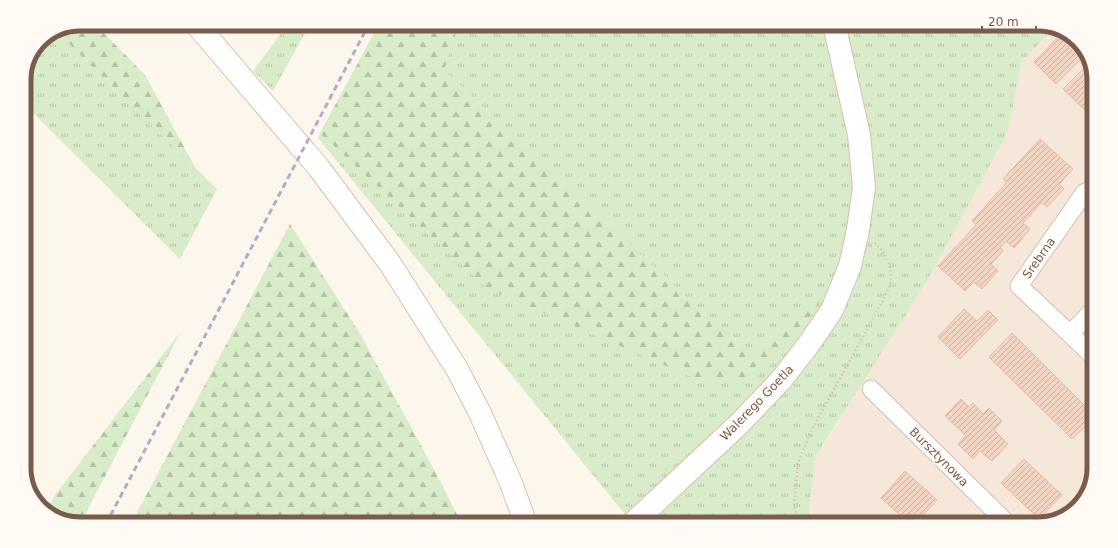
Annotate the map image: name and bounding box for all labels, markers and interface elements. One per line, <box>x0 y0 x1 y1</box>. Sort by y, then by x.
scale bar <box>982 8 1036 34</box>
text: 20 m <box>988 15 1019 29</box>
street label: Srebrna <box>1020 235 1058 281</box>
street label: Walerego Goetla <box>717 362 797 444</box>
street label: Bursztynowa <box>907 425 971 489</box>

